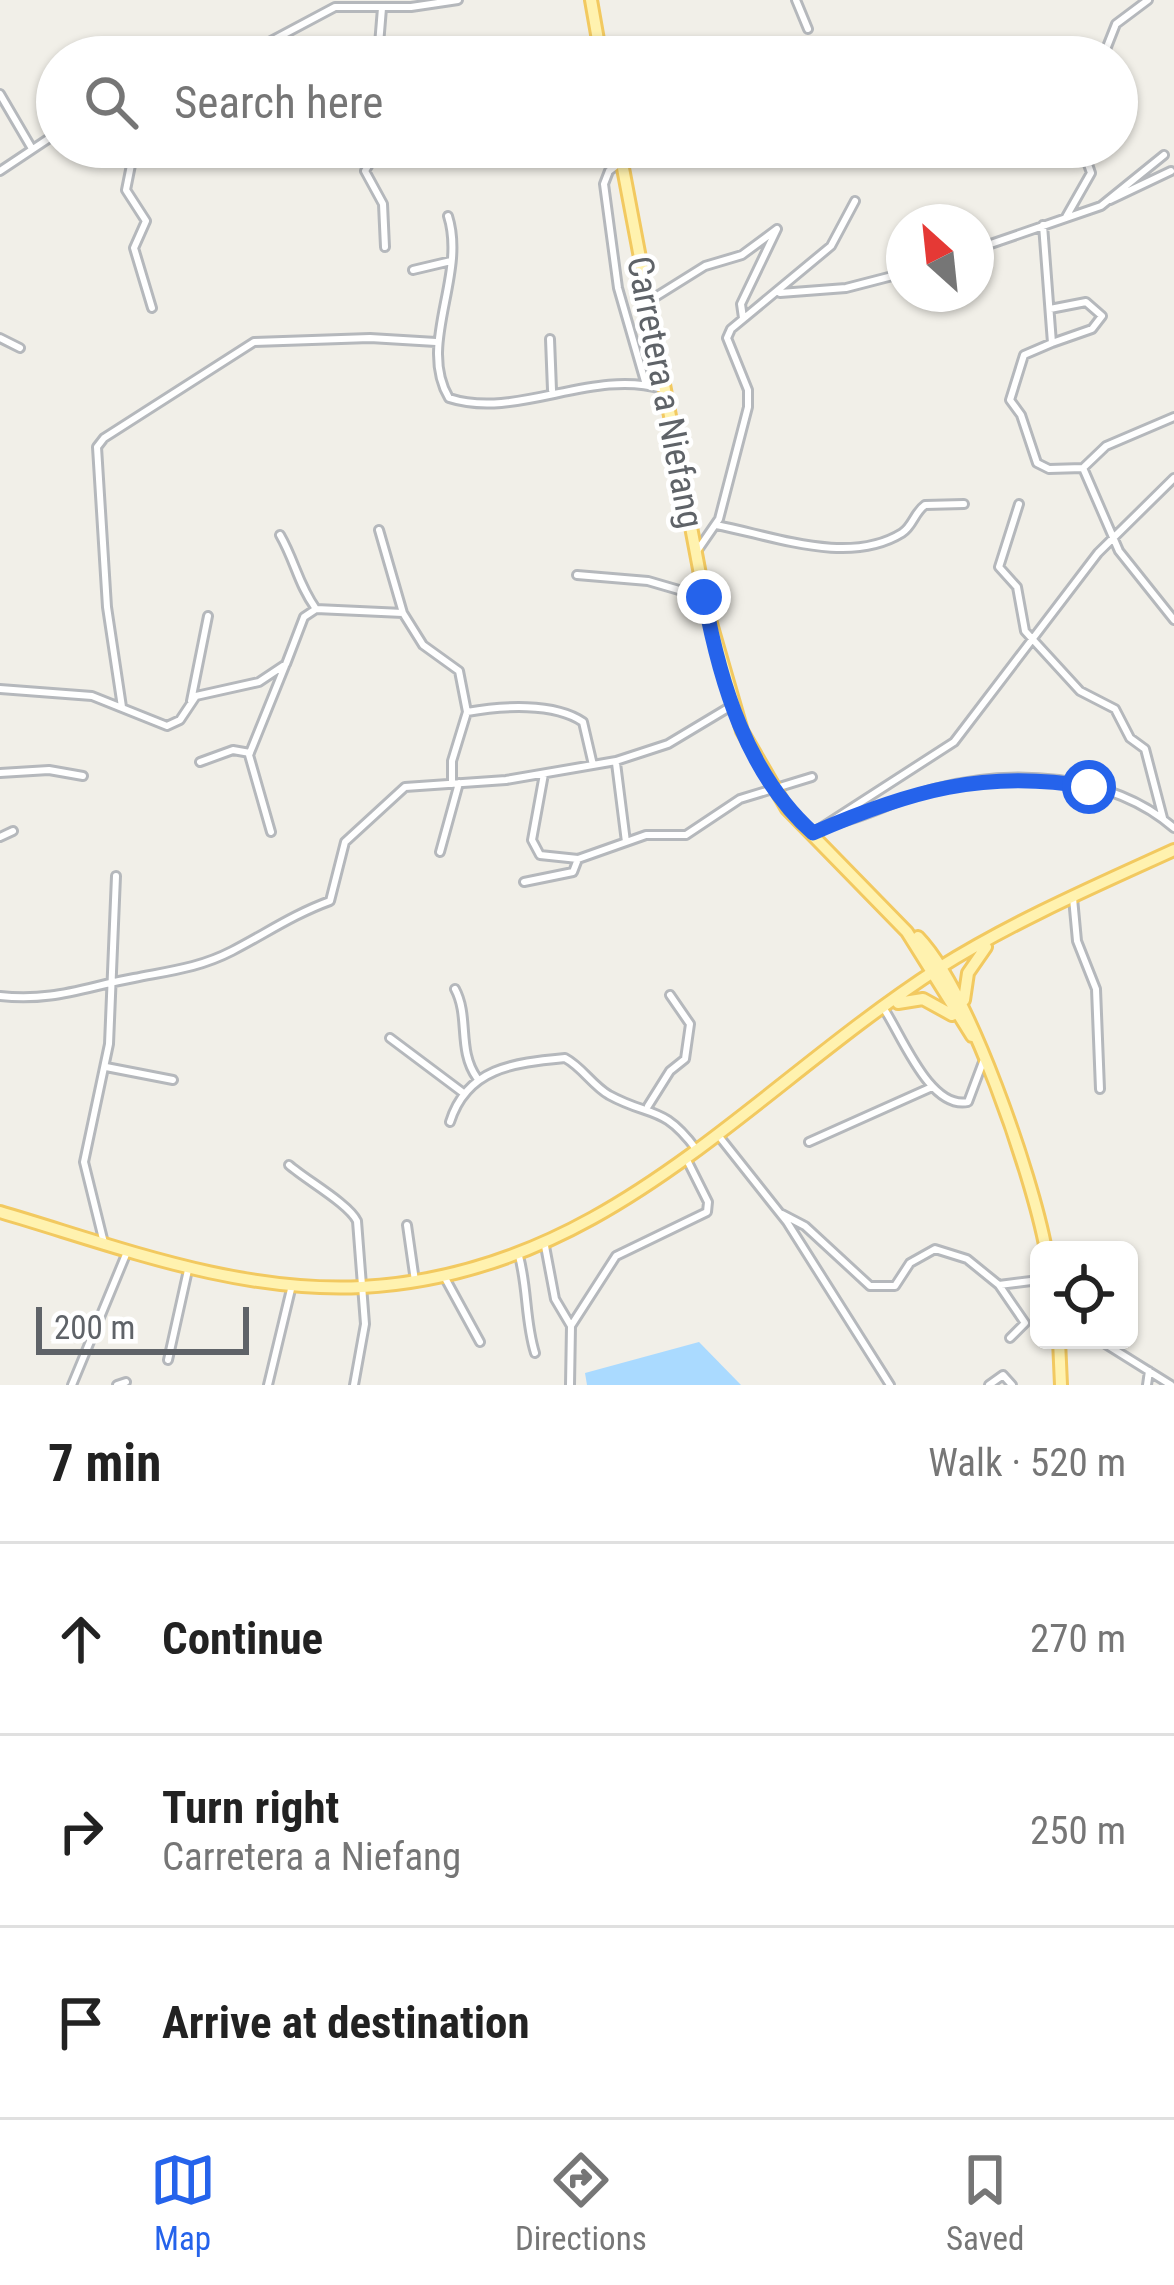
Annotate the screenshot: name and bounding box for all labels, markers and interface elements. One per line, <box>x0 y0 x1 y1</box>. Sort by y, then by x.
search box <box>36 36 1138 168</box>
icon: search <box>78 69 144 135</box>
text: Search here <box>174 76 383 129</box>
north arrow <box>886 204 994 312</box>
street label: Carretera a Niefang <box>618 253 712 532</box>
route end <box>677 570 731 624</box>
route start <box>1062 760 1116 814</box>
map controls <box>1030 1241 1138 1349</box>
button: locate <box>1030 1241 1138 1349</box>
scale bar <box>36 1301 249 1354</box>
text: 200 m <box>54 1308 135 1347</box>
text: 7 min <box>48 1434 161 1493</box>
text: Walk · 520 m <box>928 1440 1126 1486</box>
icon: ahead <box>48 1606 114 1672</box>
text: Continue <box>162 1612 323 1665</box>
text: 270 m <box>1030 1616 1126 1662</box>
text: Turn right <box>162 1781 339 1834</box>
icon: right <box>48 1798 114 1864</box>
text: 250 m <box>1030 1808 1126 1854</box>
text: Carretera a Niefang <box>162 1834 461 1880</box>
icon: arrive <box>48 1990 114 2056</box>
text: Arrive at destination <box>162 1996 530 2049</box>
tab: Map <box>150 2147 216 2258</box>
tab: Directions <box>515 2147 647 2258</box>
tab: Saved <box>946 2147 1024 2258</box>

